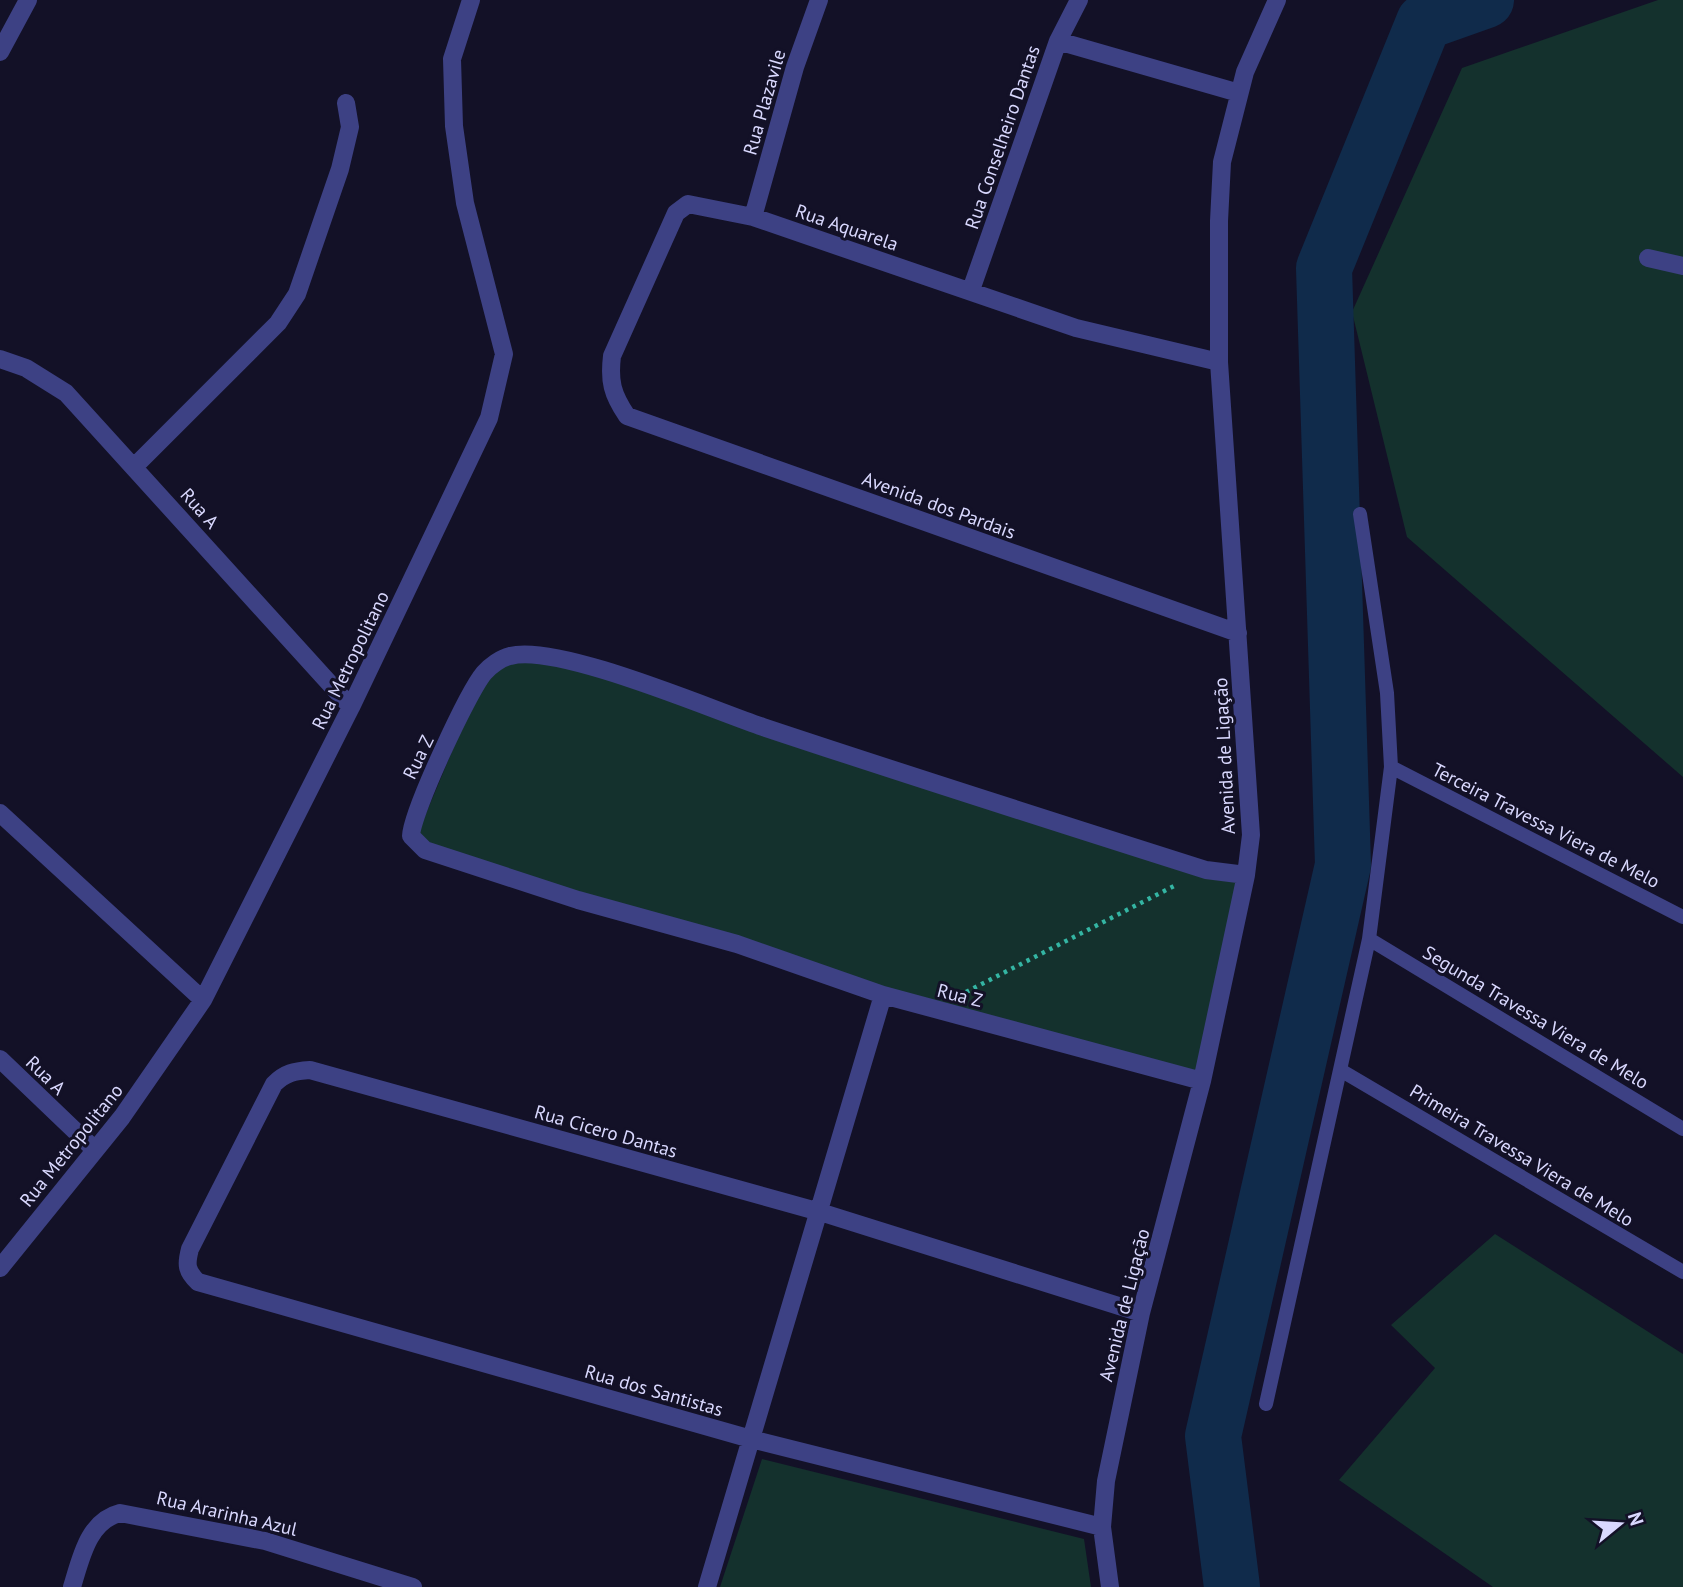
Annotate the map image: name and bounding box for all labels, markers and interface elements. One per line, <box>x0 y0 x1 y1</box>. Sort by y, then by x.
street label: Rua Conselheiro Dantas <box>959 42 1045 232</box>
street label: Rua Plazavile <box>737 46 791 158</box>
street label: Rua Aquarela <box>792 198 902 256</box>
street label: Avenida dos Pardais <box>859 466 1019 544</box>
street label: Rua A <box>176 483 224 533</box>
street label: Rua Metropolitano <box>306 587 394 733</box>
street label: Avenida de Ligação <box>1208 677 1240 835</box>
street label: Rua Z <box>397 731 439 783</box>
street label: Terceira Travessa Viera de Melo <box>1428 757 1664 893</box>
street label: Segunda Travessa Viera de Melo <box>1419 940 1653 1094</box>
street label: Rua Z <box>935 978 985 1012</box>
street label: Rua A <box>21 1050 71 1100</box>
street label: Rua Metropolitano <box>14 1079 128 1211</box>
street label: Primeira Travessa Viera de Melo <box>1406 1079 1638 1231</box>
street label: Rua Cicero Dantas <box>532 1099 680 1163</box>
street label: Avenida de Ligação <box>1093 1226 1155 1384</box>
street label: Rua dos Santistas <box>582 1359 726 1421</box>
street label: Rua Ararinha Azul <box>154 1485 300 1541</box>
north arrow <box>1585 1489 1655 1559</box>
text: N <box>1623 1509 1650 1528</box>

